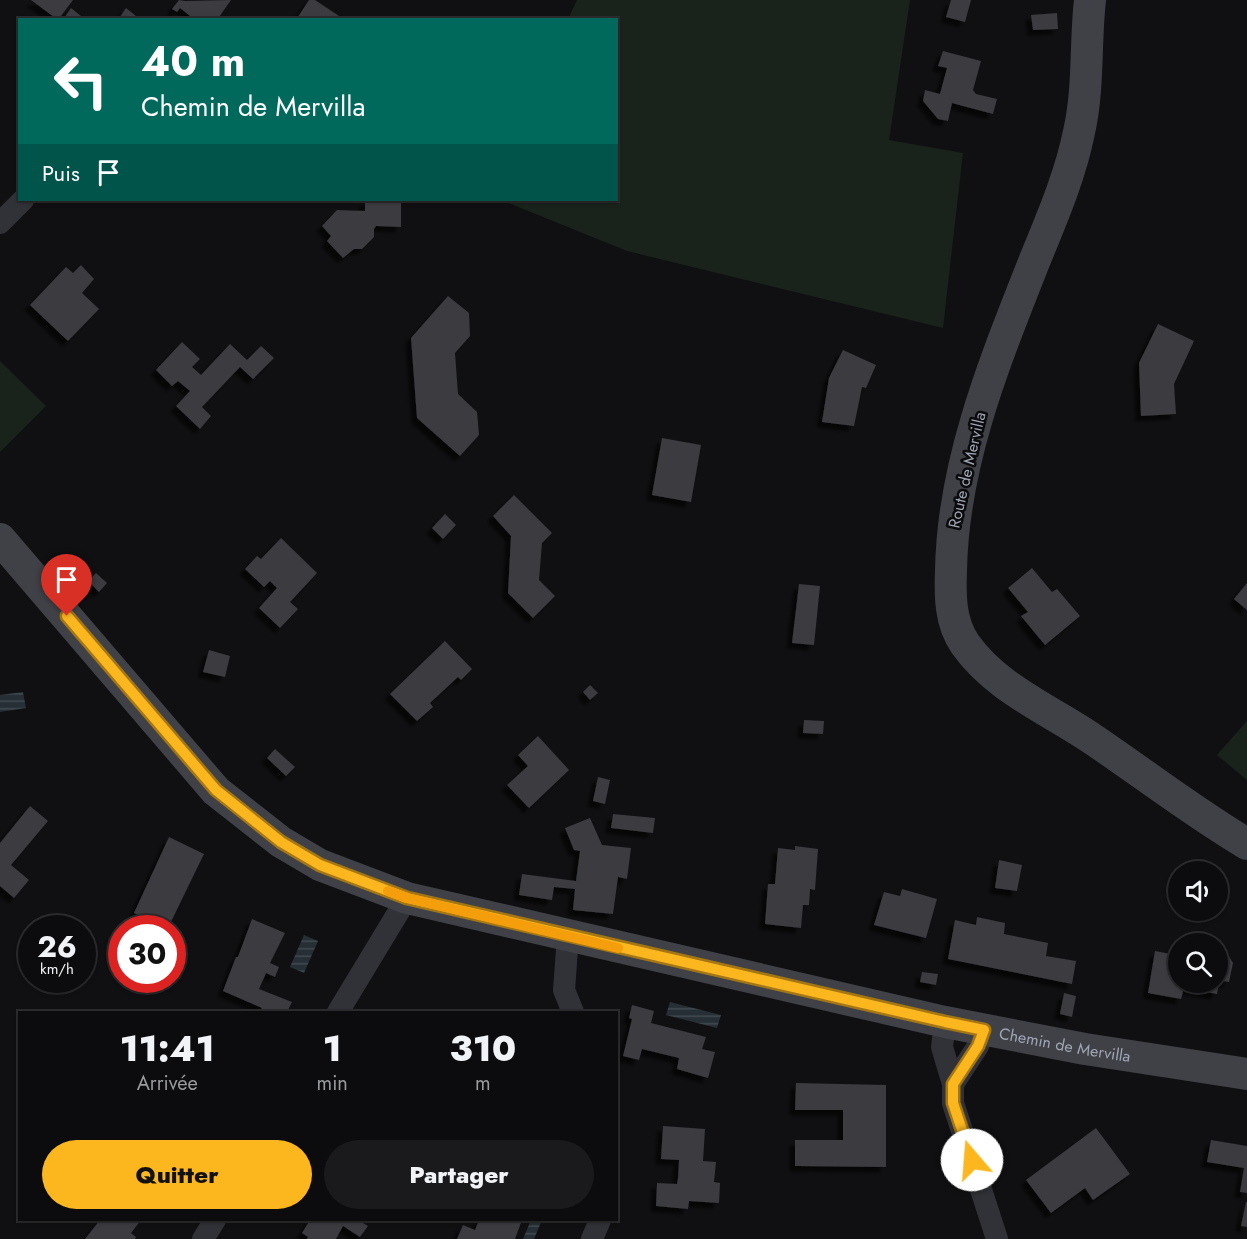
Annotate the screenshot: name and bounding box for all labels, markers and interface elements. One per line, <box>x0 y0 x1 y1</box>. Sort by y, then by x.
text: 40 m <box>141 31 245 92</box>
icon: left <box>42 42 120 120</box>
text: Chemin de Mervilla <box>141 87 365 126</box>
icon: arrive <box>92 156 125 189</box>
text: Puis <box>42 157 80 189</box>
street label: Route de Mervilla <box>942 410 992 530</box>
pin <box>41 554 92 616</box>
icon: arrive <box>50 563 83 596</box>
map controls <box>1168 861 1228 993</box>
button: sound <box>1168 861 1228 921</box>
speed limit sign: 30 <box>108 915 186 993</box>
text: 26 <box>37 925 77 968</box>
button: search <box>1168 933 1228 993</box>
text: km/h <box>40 958 74 980</box>
street label: Chemin de Mervilla <box>997 1021 1132 1067</box>
text: 11:41 <box>120 1022 215 1074</box>
text: 1 <box>323 1022 342 1074</box>
text: 310 <box>450 1022 516 1074</box>
text: Arrivée <box>137 1069 198 1098</box>
text: min <box>317 1069 348 1098</box>
text: m <box>475 1069 491 1098</box>
position arrow <box>940 1128 1004 1192</box>
button: Quitter <box>42 1140 312 1209</box>
button: Partager <box>324 1140 594 1209</box>

